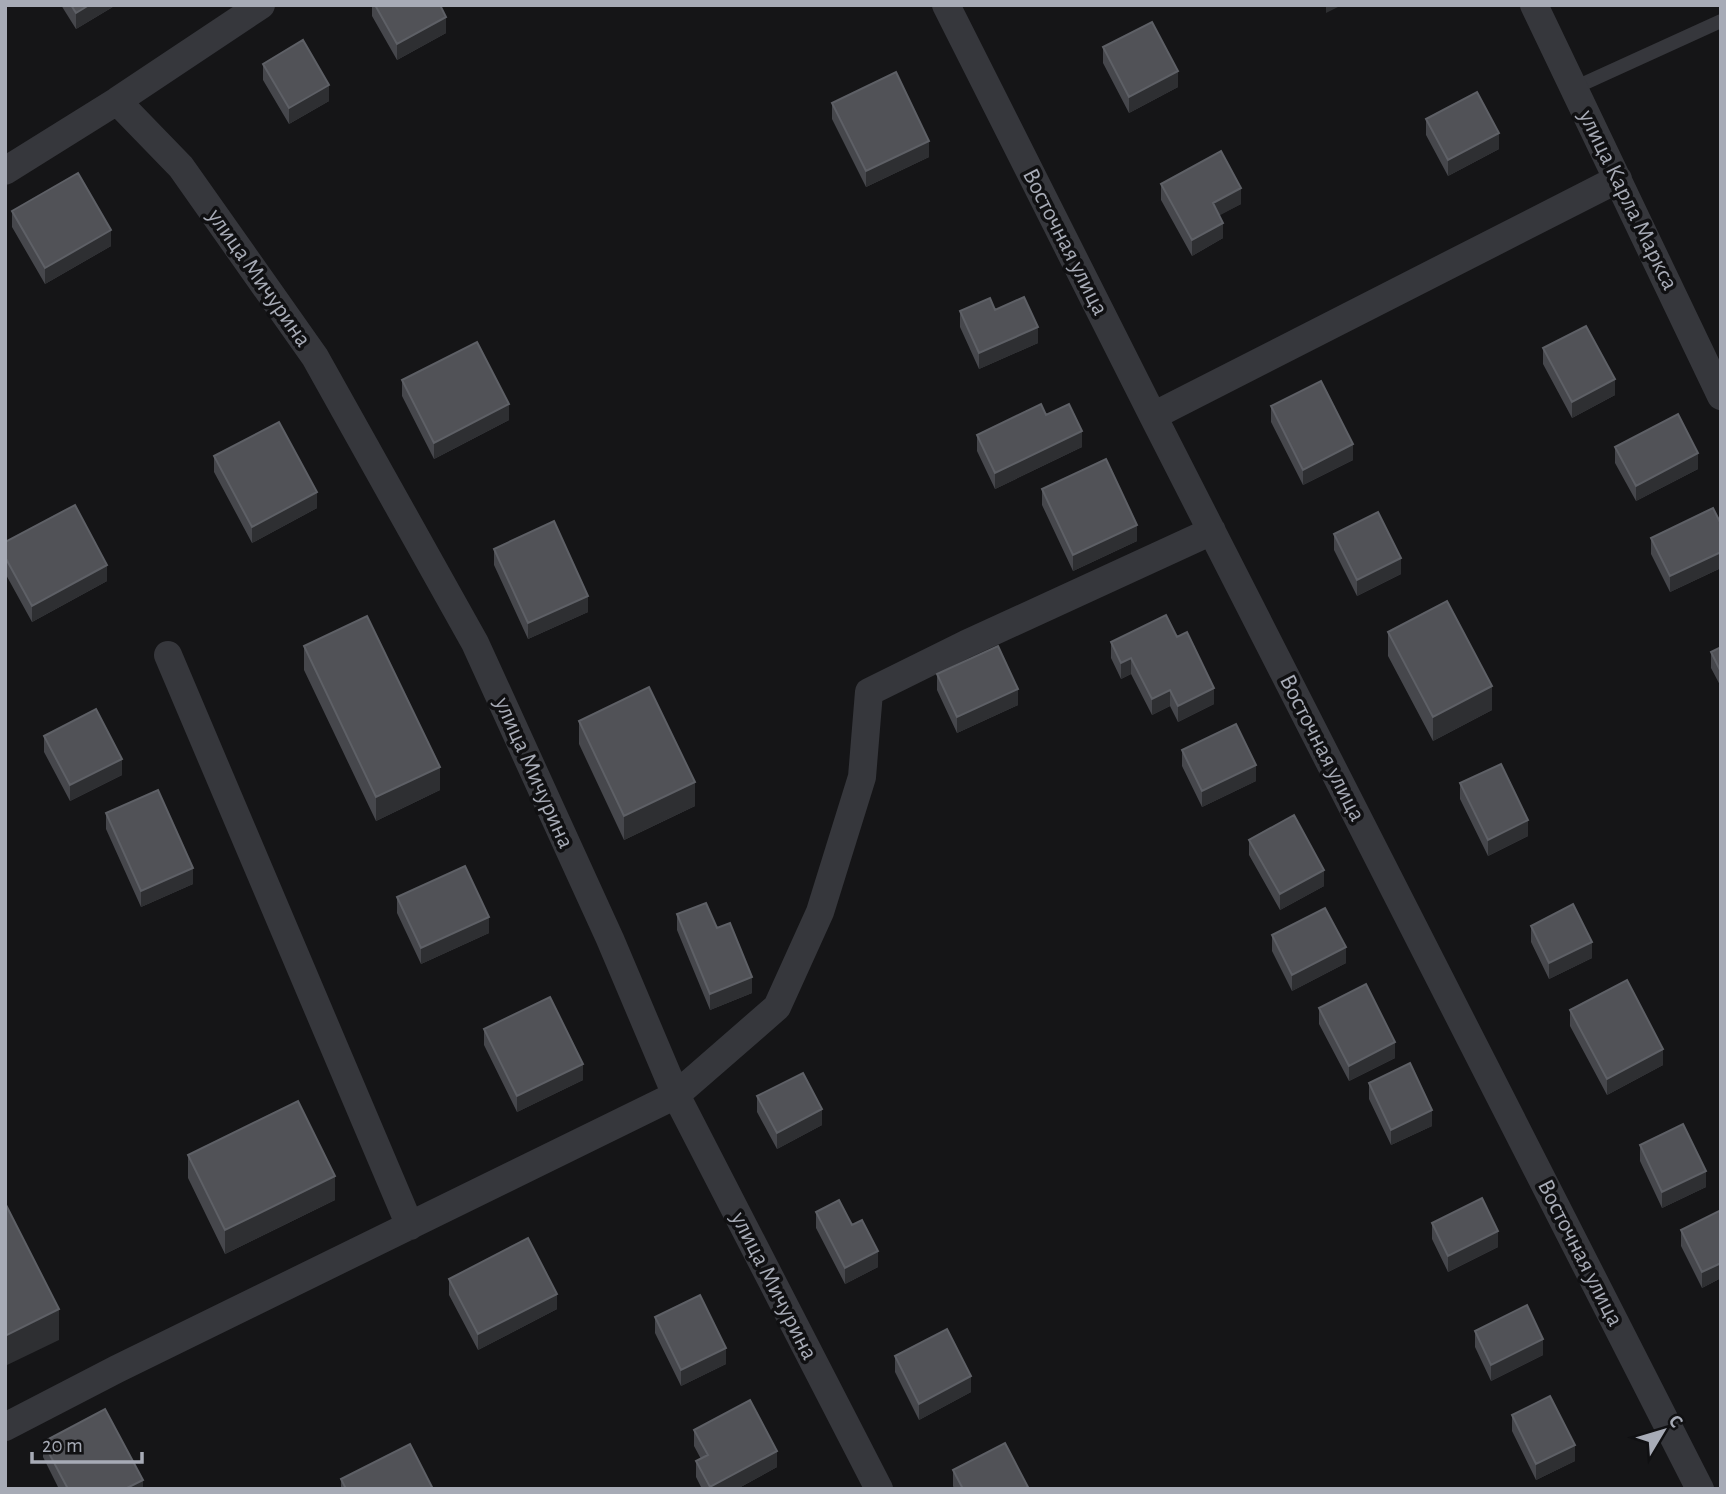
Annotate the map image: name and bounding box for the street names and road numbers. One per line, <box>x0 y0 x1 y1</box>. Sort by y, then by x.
street label: улица Карла Маркса <box>1574 105 1682 294</box>
street label: Восточная улица <box>1018 165 1112 319</box>
street label: улица Мичурина <box>202 204 315 351</box>
street label: Восточная улица <box>1275 671 1369 825</box>
street label: улица Мичурина <box>490 693 578 852</box>
street label: Восточная улица <box>1533 1176 1627 1330</box>
street label: улица Мичурина <box>726 1207 822 1364</box>

